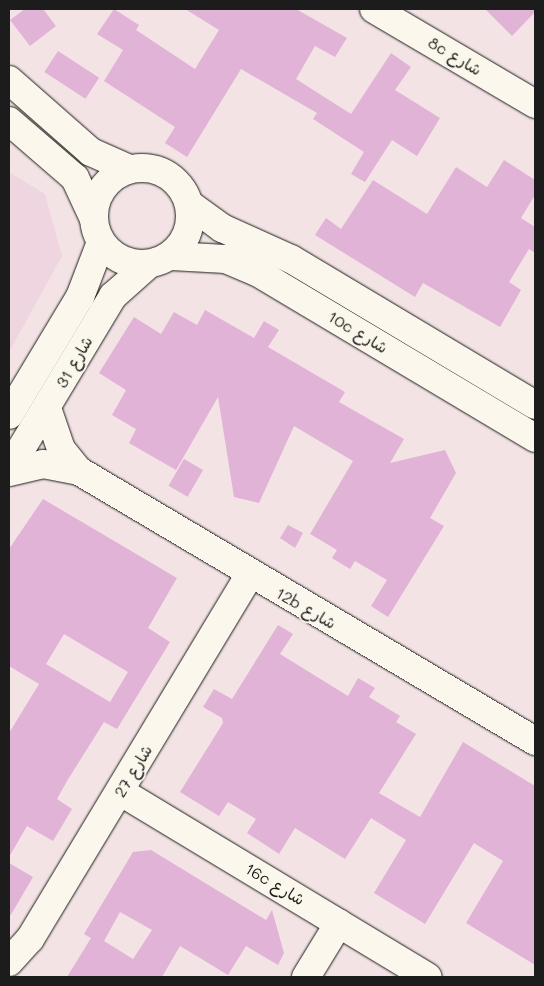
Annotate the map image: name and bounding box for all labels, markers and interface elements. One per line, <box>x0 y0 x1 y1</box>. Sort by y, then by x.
street label: 8c شارع <box>425 33 485 79</box>
street label: 10c شارع <box>325 307 391 357</box>
street label: شارع 31 <box>52 333 96 391</box>
street label: 12b شارع <box>273 583 339 633</box>
street label: شارع 27 <box>110 741 156 801</box>
street label: 16c شارع <box>242 859 308 909</box>

